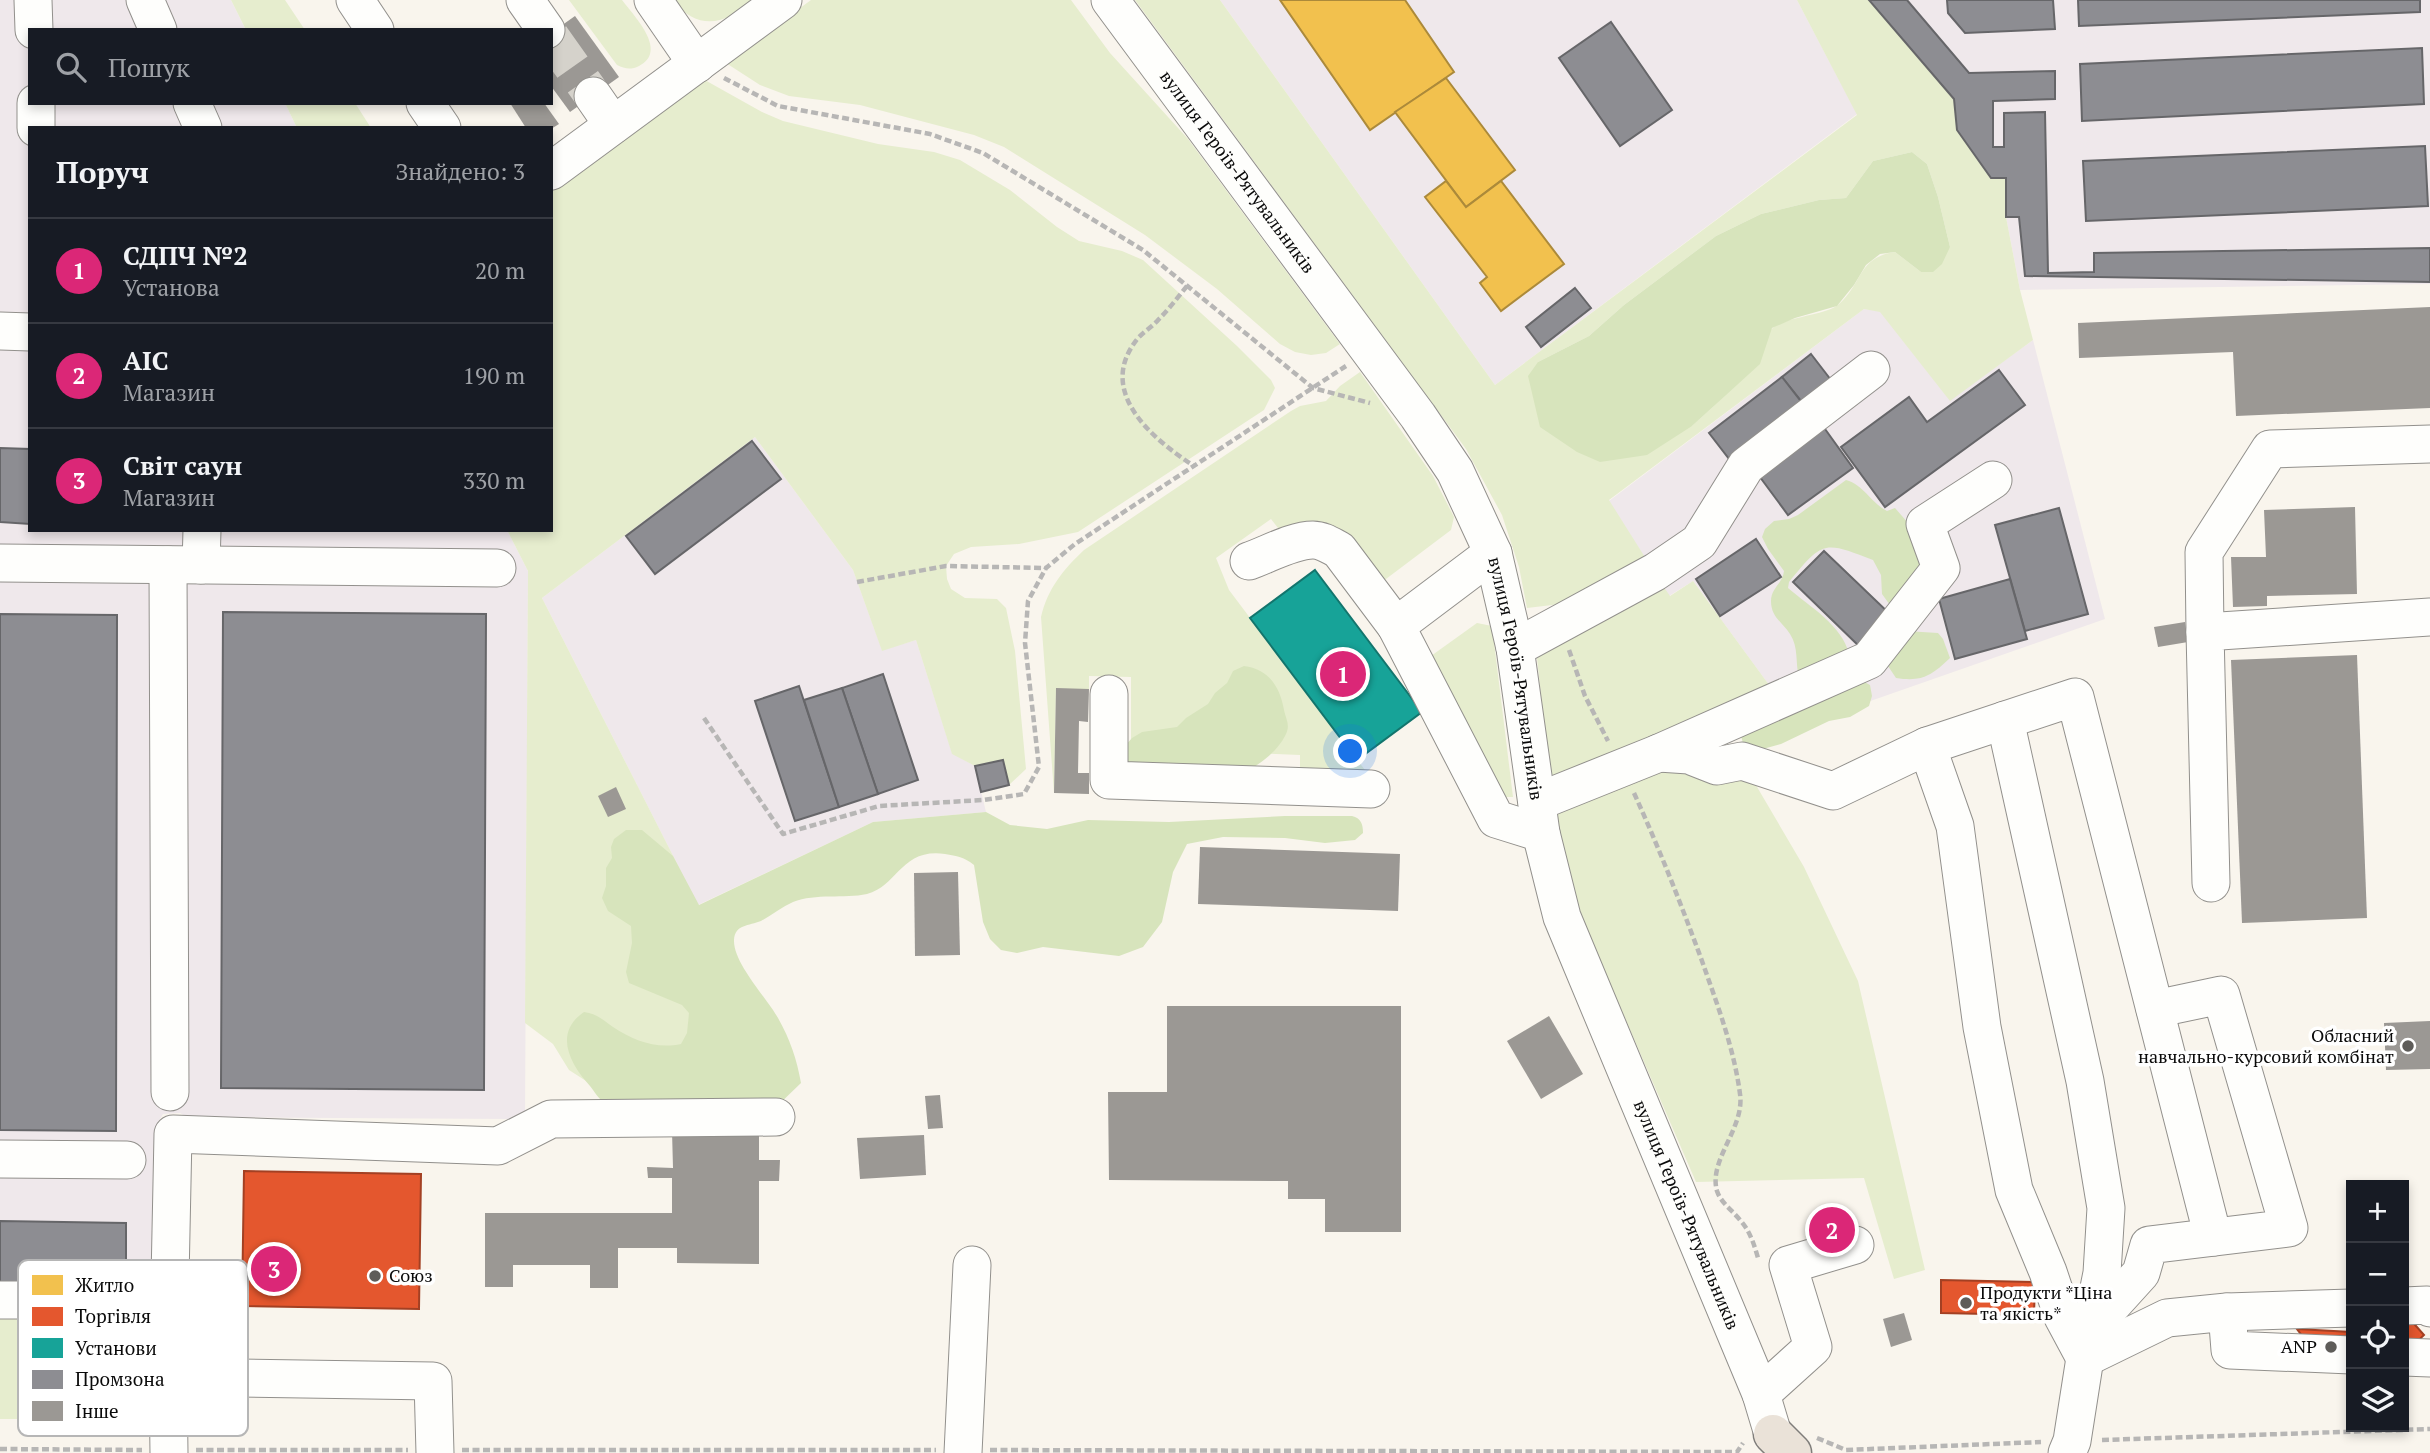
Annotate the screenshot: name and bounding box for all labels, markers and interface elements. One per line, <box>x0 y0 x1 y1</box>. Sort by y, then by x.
search box <box>28 28 553 105</box>
icon: search <box>52 48 90 86</box>
text: Пошук <box>108 50 190 84</box>
street label: вулиця Героїв-Рятувальників <box>1155 65 1321 278</box>
text: Поруч <box>56 152 149 192</box>
text: Знайдено: 3 <box>396 156 525 187</box>
text: СДПЧ №2 <box>123 238 248 272</box>
text: 1 <box>73 255 86 286</box>
text: 20 m <box>475 255 525 286</box>
text: Установа <box>123 272 220 303</box>
text: АІС <box>123 343 169 377</box>
text: 2 <box>73 360 86 391</box>
text: 190 m <box>463 360 525 391</box>
text: Магазин <box>123 377 215 408</box>
text: Світ саун <box>123 448 242 482</box>
text: 3 <box>73 465 86 496</box>
text: 330 m <box>463 465 525 496</box>
text: Магазин <box>123 482 215 513</box>
street label: вулиця Героїв-Рятувальників <box>1483 554 1549 802</box>
pin: 1 <box>1320 648 1366 700</box>
your location <box>1333 734 1367 768</box>
place label: Обласний навчально-курсовий комбінат <box>2138 1023 2394 1068</box>
marker: Обласний навчально-курсовий комбінат <box>2400 1038 2416 1054</box>
street label: вулиця Героїв-Рятувальників <box>1629 1096 1746 1333</box>
map controls <box>2346 1180 2409 1432</box>
button: + <box>2346 1180 2409 1243</box>
pin: 2 <box>1809 1204 1855 1256</box>
pin: 3 <box>251 1243 297 1295</box>
button: − <box>2346 1243 2409 1306</box>
legend <box>18 1260 248 1436</box>
place label: Союз <box>389 1263 433 1287</box>
marker: Союз <box>367 1268 383 1284</box>
text: Житло <box>75 1272 134 1297</box>
place label: Продукти *Ціна та якість* <box>1980 1280 2112 1325</box>
marker: Продукти *Ціна та якість* <box>1958 1295 1974 1311</box>
text: Торгівля <box>75 1303 151 1328</box>
button: locate <box>2346 1306 2409 1369</box>
place label: ANP <box>2281 1334 2317 1358</box>
text: Установи <box>75 1335 157 1360</box>
marker: ANP <box>2323 1339 2339 1355</box>
text: Промзона <box>75 1366 165 1391</box>
button: layers <box>2346 1369 2409 1432</box>
text: Інше <box>75 1398 119 1423</box>

